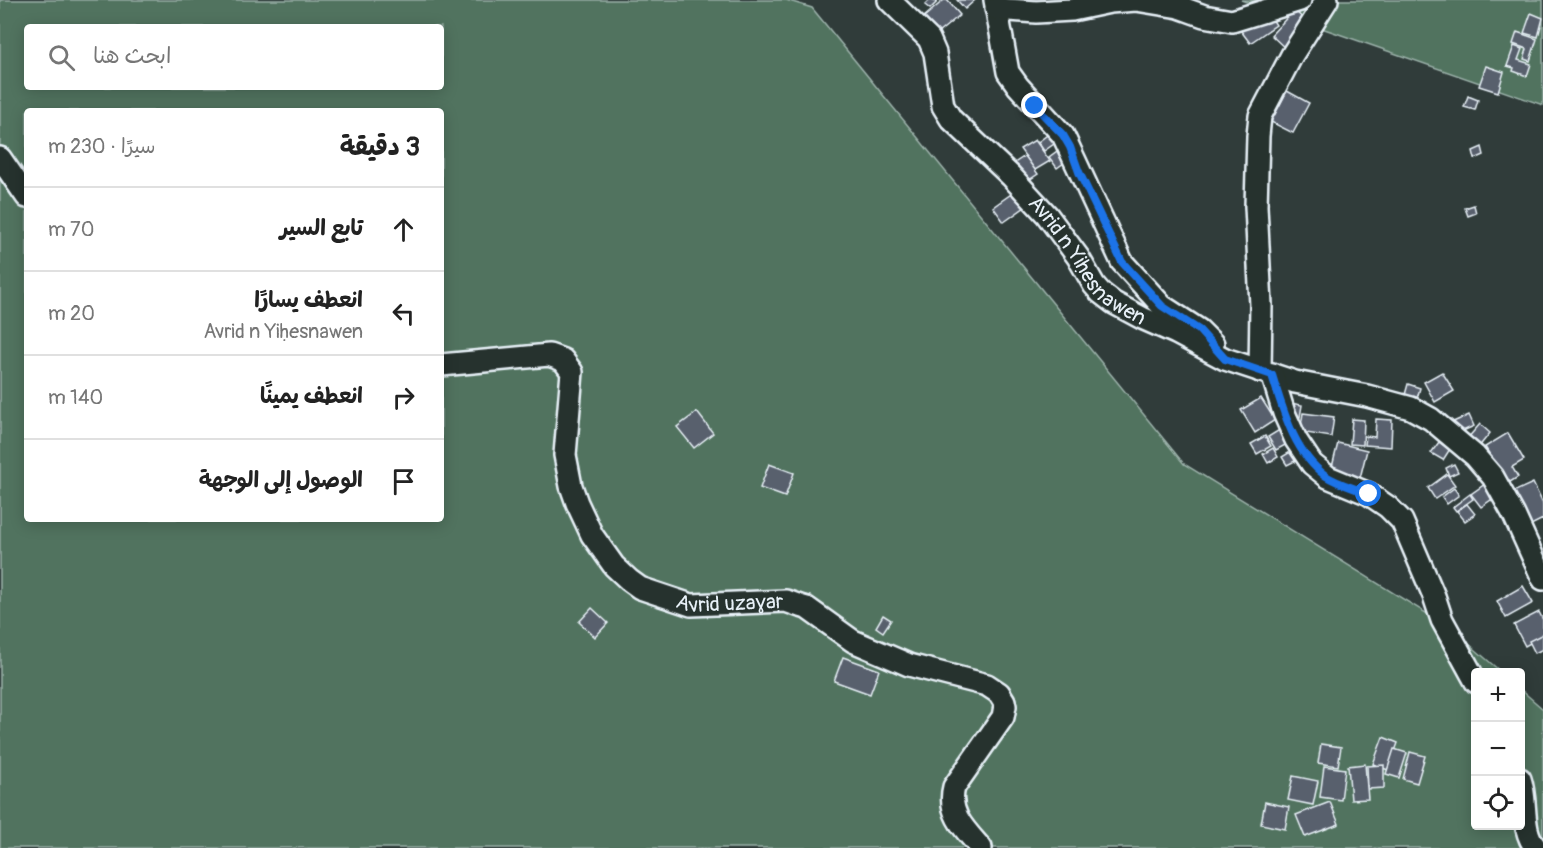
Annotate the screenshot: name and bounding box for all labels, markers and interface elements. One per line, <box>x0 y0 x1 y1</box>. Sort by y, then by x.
search box <box>24 24 444 90</box>
icon: search <box>45 41 78 74</box>
text: ابحث هنا <box>93 42 171 70</box>
route end <box>1021 92 1047 118</box>
text: 3 دقيقة <box>340 131 420 163</box>
text: سيرًا · 230 m <box>48 134 155 159</box>
street label: Avrid n Yiḥesnawen <box>1022 190 1151 332</box>
icon: ahead <box>387 213 420 246</box>
text: تابع السير <box>280 214 363 242</box>
text: 70 m <box>48 217 94 242</box>
text: انعطف يسارًا <box>254 286 363 314</box>
icon: left <box>387 297 420 330</box>
text: 20 m <box>48 301 95 326</box>
text: Avrid n Yiḥesnawen <box>203 319 363 344</box>
icon: right <box>387 381 420 414</box>
text: انعطف يمينًا <box>260 382 363 410</box>
text: 140 m <box>48 385 103 410</box>
icon: arrive <box>387 465 420 498</box>
text: الوصول إلى الوجهة <box>199 466 363 494</box>
route start <box>1355 480 1381 506</box>
street label: Avrid uzaɣaṛ <box>673 588 785 619</box>
map controls <box>1471 668 1525 830</box>
button: + <box>1471 668 1525 722</box>
button: − <box>1471 722 1525 776</box>
button: locate <box>1471 776 1525 830</box>

